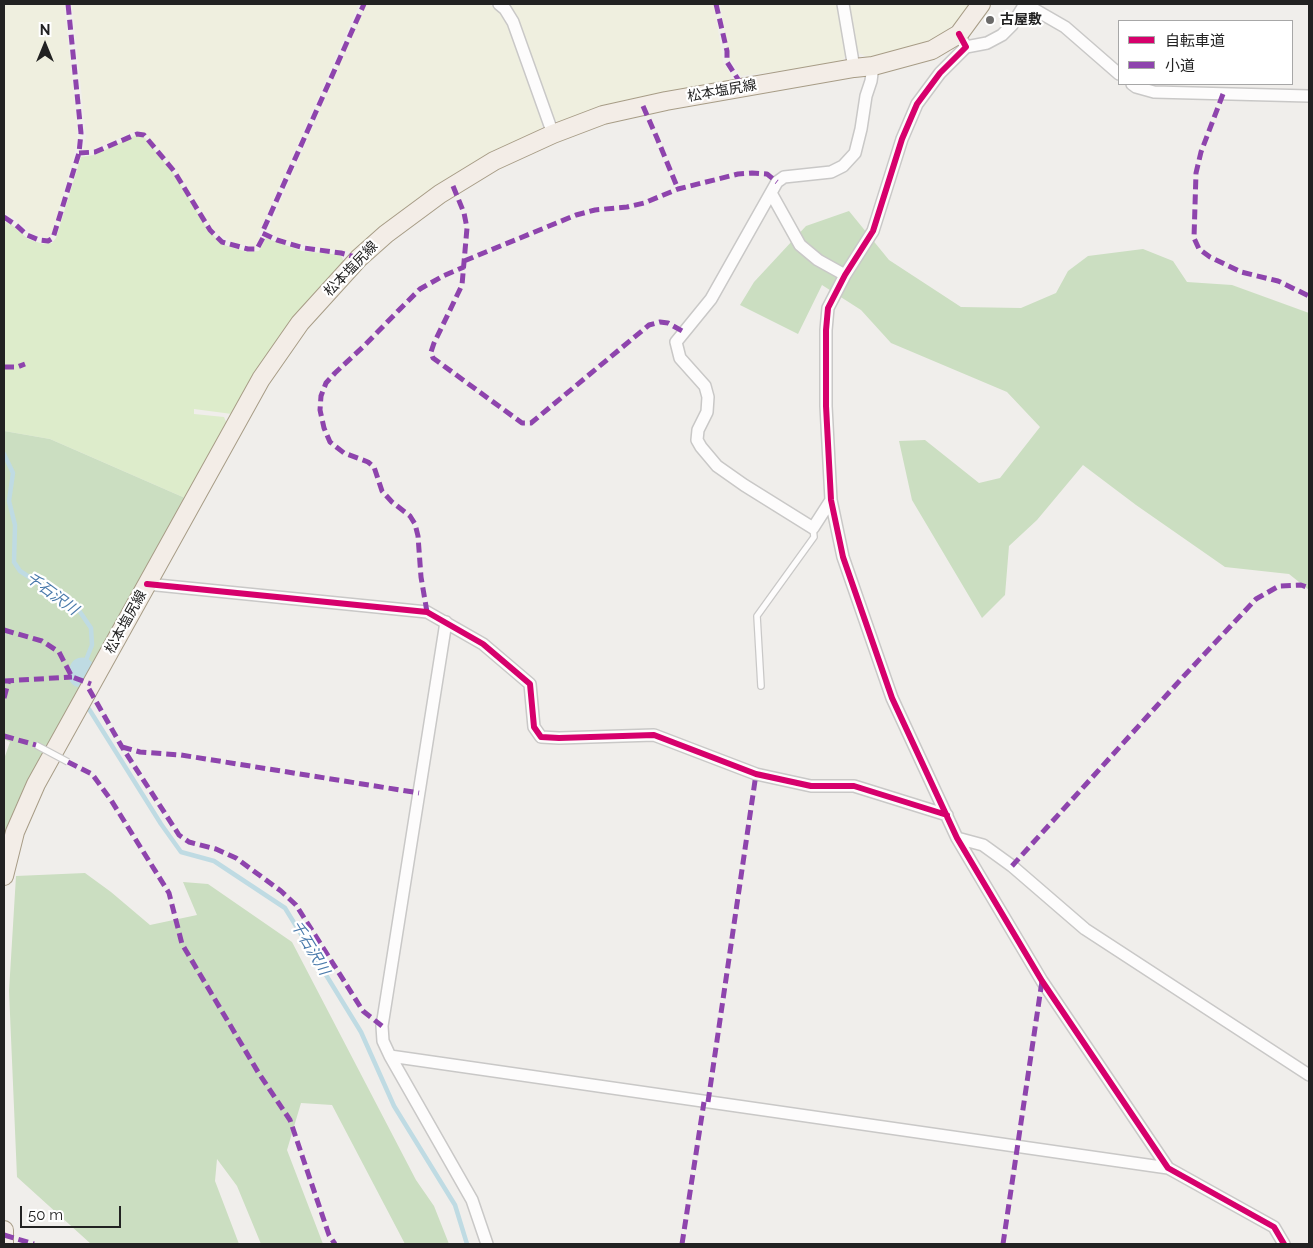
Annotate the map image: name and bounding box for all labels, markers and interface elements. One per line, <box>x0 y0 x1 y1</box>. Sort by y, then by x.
place label: 古屋敷 <box>1000 12 1042 28</box>
marker: 古屋敷 <box>984 14 996 26</box>
north arrow <box>20 20 70 70</box>
legend <box>1118 20 1293 85</box>
text: N <box>40 22 50 38</box>
text: 自転車道 <box>1165 32 1225 50</box>
text: 小道 <box>1165 57 1195 75</box>
street label: 松本塩尻線 <box>686 77 758 105</box>
street label: 松本塩尻線 <box>321 238 381 300</box>
water label: 千石沢川 <box>22 569 82 619</box>
street label: 松本塩尻線 <box>102 587 150 657</box>
water label: 千石沢川 <box>287 918 333 978</box>
scale bar <box>22 1196 124 1228</box>
text: 50 m <box>28 1206 63 1224</box>

